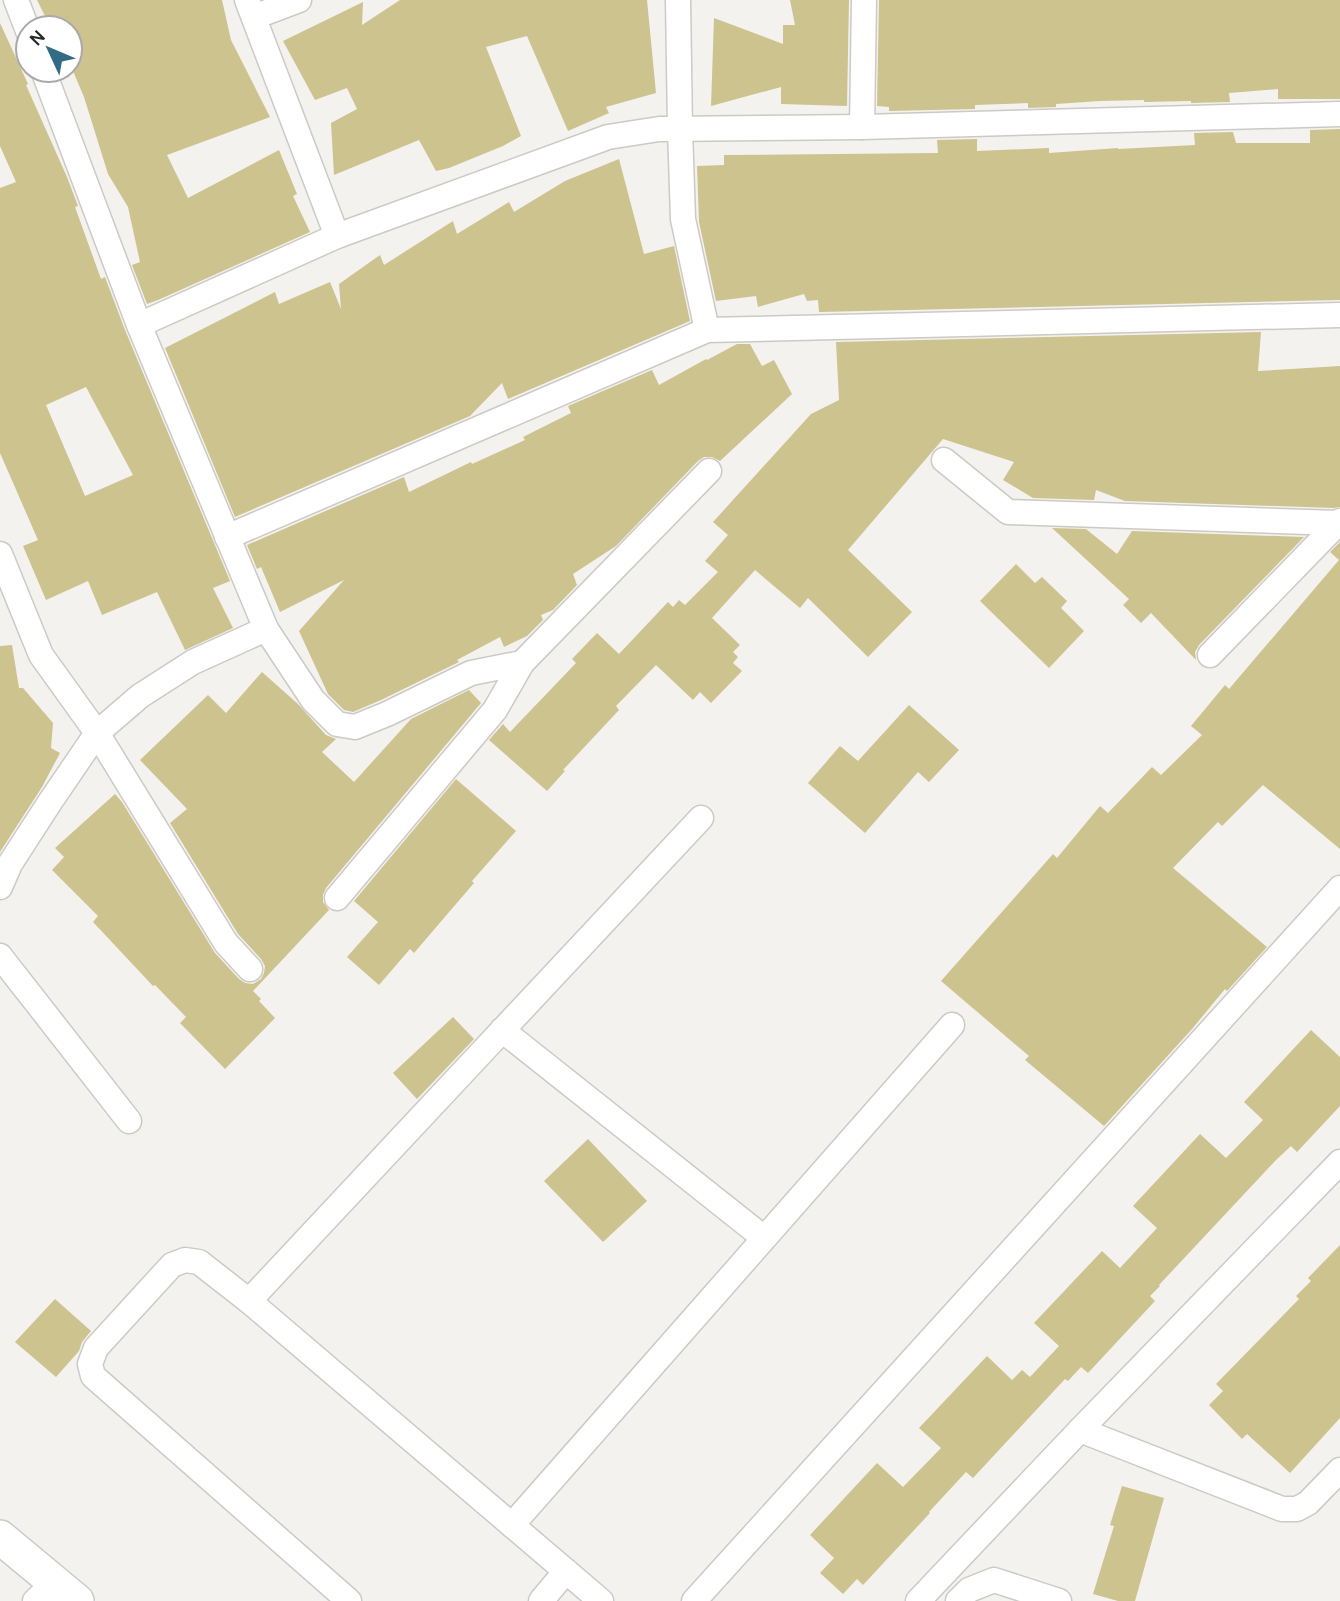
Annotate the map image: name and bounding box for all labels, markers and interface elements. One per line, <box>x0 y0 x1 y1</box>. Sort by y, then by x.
north arrow <box>14 14 84 84</box>
text: N <box>25 25 50 50</box>

